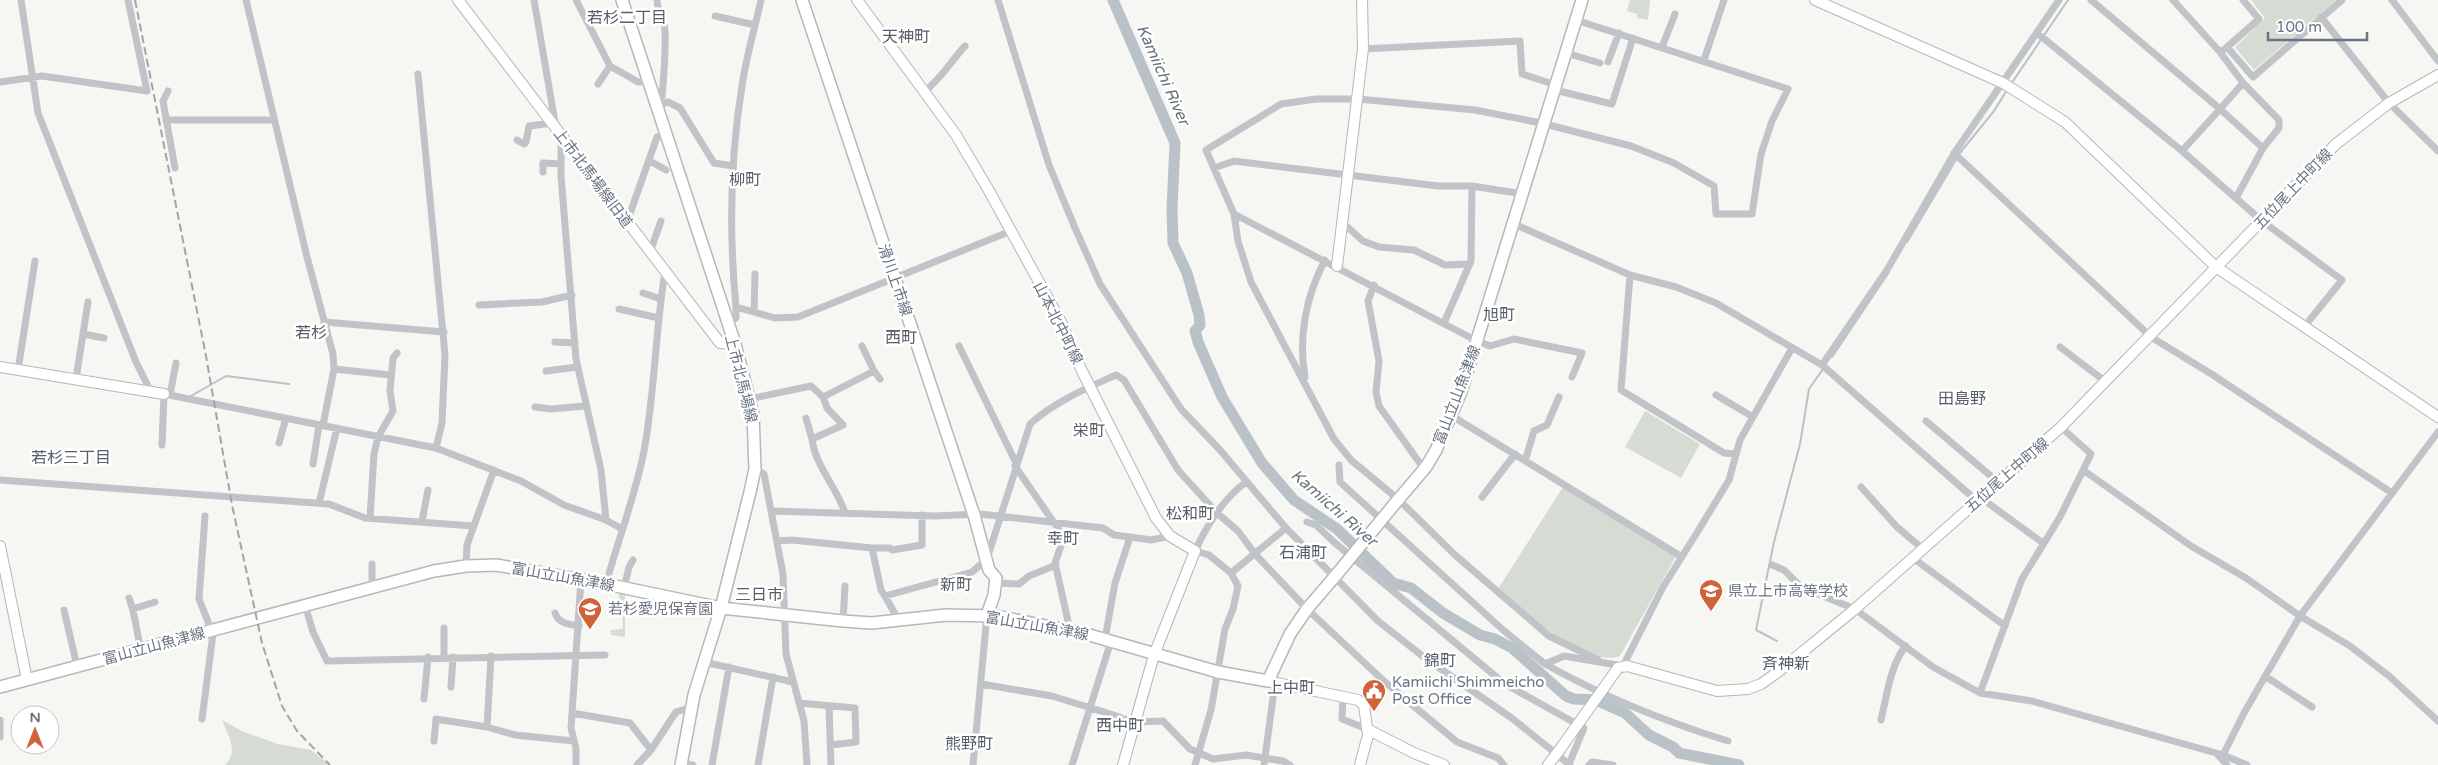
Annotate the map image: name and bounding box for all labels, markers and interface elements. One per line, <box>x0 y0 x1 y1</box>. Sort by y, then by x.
district label: 若杉二丁目 <box>587 8 667 28</box>
scale bar <box>2268 10 2367 42</box>
text: 100 m <box>2276 18 2322 36</box>
water label: Kamiichi River <box>1132 22 1195 130</box>
district label: 天神町 <box>882 27 930 47</box>
street label: 上市北馬場線旧道 <box>550 125 636 231</box>
street label: 五位尾上中町線 <box>2250 145 2336 233</box>
district label: 柳町 <box>729 170 761 190</box>
street label: 滑川上市線 <box>874 242 916 318</box>
street label: 山本北中町線 <box>1030 279 1086 367</box>
district label: 旭町 <box>1483 305 1515 325</box>
district label: 若杉 <box>295 323 327 343</box>
district label: 西町 <box>885 328 917 348</box>
street label: 上市北馬場線 <box>721 333 761 425</box>
street label: 富山立山魚津線 <box>1430 343 1484 447</box>
district label: 田島野 <box>1938 389 1986 409</box>
district label: 栄町 <box>1073 421 1105 441</box>
street label: 五位尾上中町線 <box>1961 434 2053 516</box>
district label: 若杉三丁目 <box>31 448 111 468</box>
water label: Kamiichi River <box>1287 465 1383 552</box>
district label: 松和町 <box>1166 504 1214 524</box>
district label: 幸町 <box>1047 529 1079 549</box>
district label: 石浦町 <box>1279 543 1327 563</box>
street label: 富山立山魚津線 <box>510 559 616 595</box>
district label: 新町 <box>940 575 972 595</box>
school or university icon: 県立上市高等学校 <box>1698 578 1724 612</box>
place label: 県立上市高等学校 <box>1728 582 1848 600</box>
district label: 三日市 <box>735 585 783 605</box>
school or university icon: 若杉愛児保育園 <box>577 596 603 630</box>
place label: 若杉愛児保育園 <box>608 600 713 618</box>
street label: 富山立山魚津線 <box>984 608 1090 644</box>
street label: 富山立山魚津線 <box>101 624 207 668</box>
district label: 錦町 <box>1424 651 1456 671</box>
district label: 斉神新 <box>1762 654 1810 674</box>
place label: Kamiichi Shimmeicho Post Office <box>1392 673 1545 708</box>
district label: 上中町 <box>1267 678 1315 698</box>
public building icon: Kamiichi Shimmeicho Post Office <box>1361 678 1387 712</box>
north arrow <box>10 705 60 755</box>
text: N <box>29 709 41 726</box>
district label: 西中町 <box>1096 716 1144 736</box>
district label: 熊野町 <box>945 734 993 754</box>

